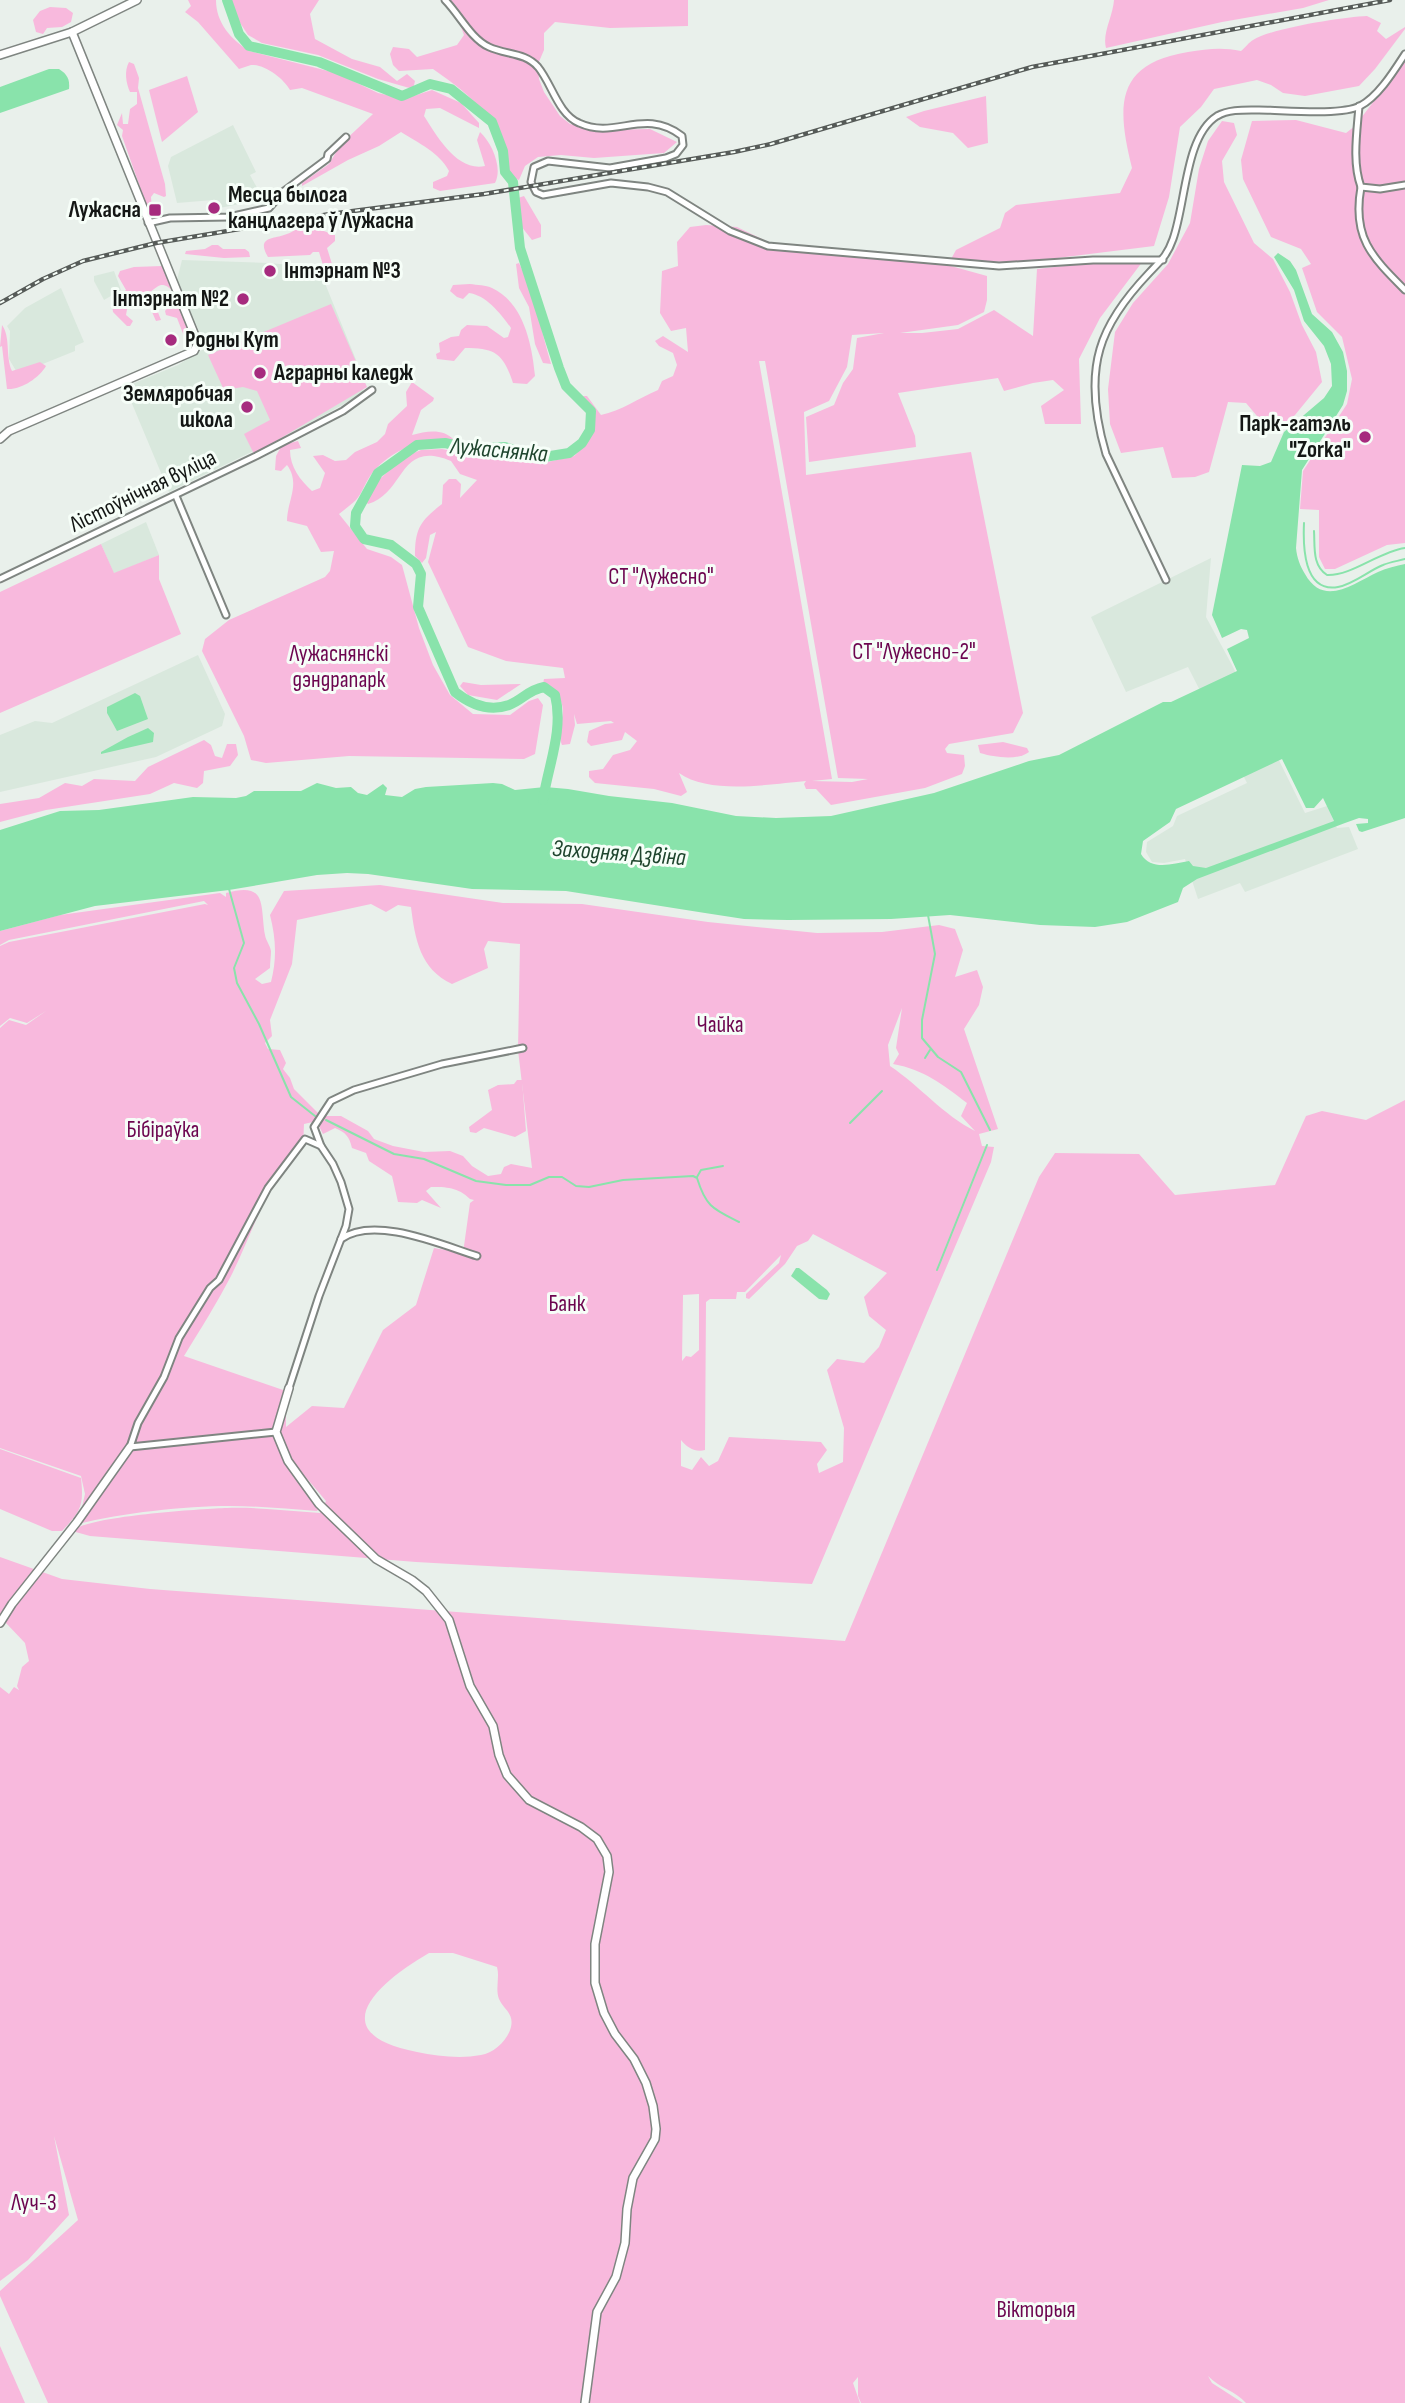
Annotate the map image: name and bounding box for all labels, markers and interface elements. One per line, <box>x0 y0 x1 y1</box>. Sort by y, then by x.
place label: Месца былога канцлагера ў Лужасна <box>228 181 414 235</box>
place label: Лужасна <box>68 196 141 224</box>
marker: Месца былога канцлагера ў Лужасна <box>206 200 222 216</box>
marker: Лужасна <box>147 202 163 218</box>
place label: Інтэрнат №3 <box>284 257 401 285</box>
marker: Інтэрнат №3 <box>262 263 278 279</box>
place label: Інтэрнат №2 <box>113 285 229 313</box>
marker: Інтэрнат №2 <box>235 291 251 307</box>
place label: Родны Кут <box>185 326 279 354</box>
marker: Родны Кут <box>163 332 179 348</box>
place label: Аграрны каледж <box>273 359 413 387</box>
marker: Аграрны каледж <box>252 365 268 381</box>
place label: Земляробчая школа <box>123 380 233 434</box>
marker: Земляробчая школа <box>239 399 255 415</box>
place label: Парк-гатэль "Zorka" <box>1239 410 1351 464</box>
marker: Парк-гатэль "Zorka" <box>1357 429 1373 445</box>
water label: Лужаснянка <box>448 431 549 469</box>
street label: Лістоўнічная вуліца <box>64 443 221 539</box>
park label: СТ "Лужесно" <box>608 563 714 591</box>
park label: СТ "Лужесно-2" <box>852 638 976 666</box>
park label: Лужаснянскі дэндрапарк <box>289 640 388 694</box>
water label: Заходняя Дзвіна <box>551 834 687 872</box>
park label: Чайка <box>696 1011 744 1039</box>
park label: Бібіраўка <box>127 1116 199 1144</box>
park label: Банк <box>548 1290 586 1318</box>
park label: Луч-3 <box>10 2189 57 2217</box>
park label: Вікторыя <box>996 2296 1076 2324</box>

